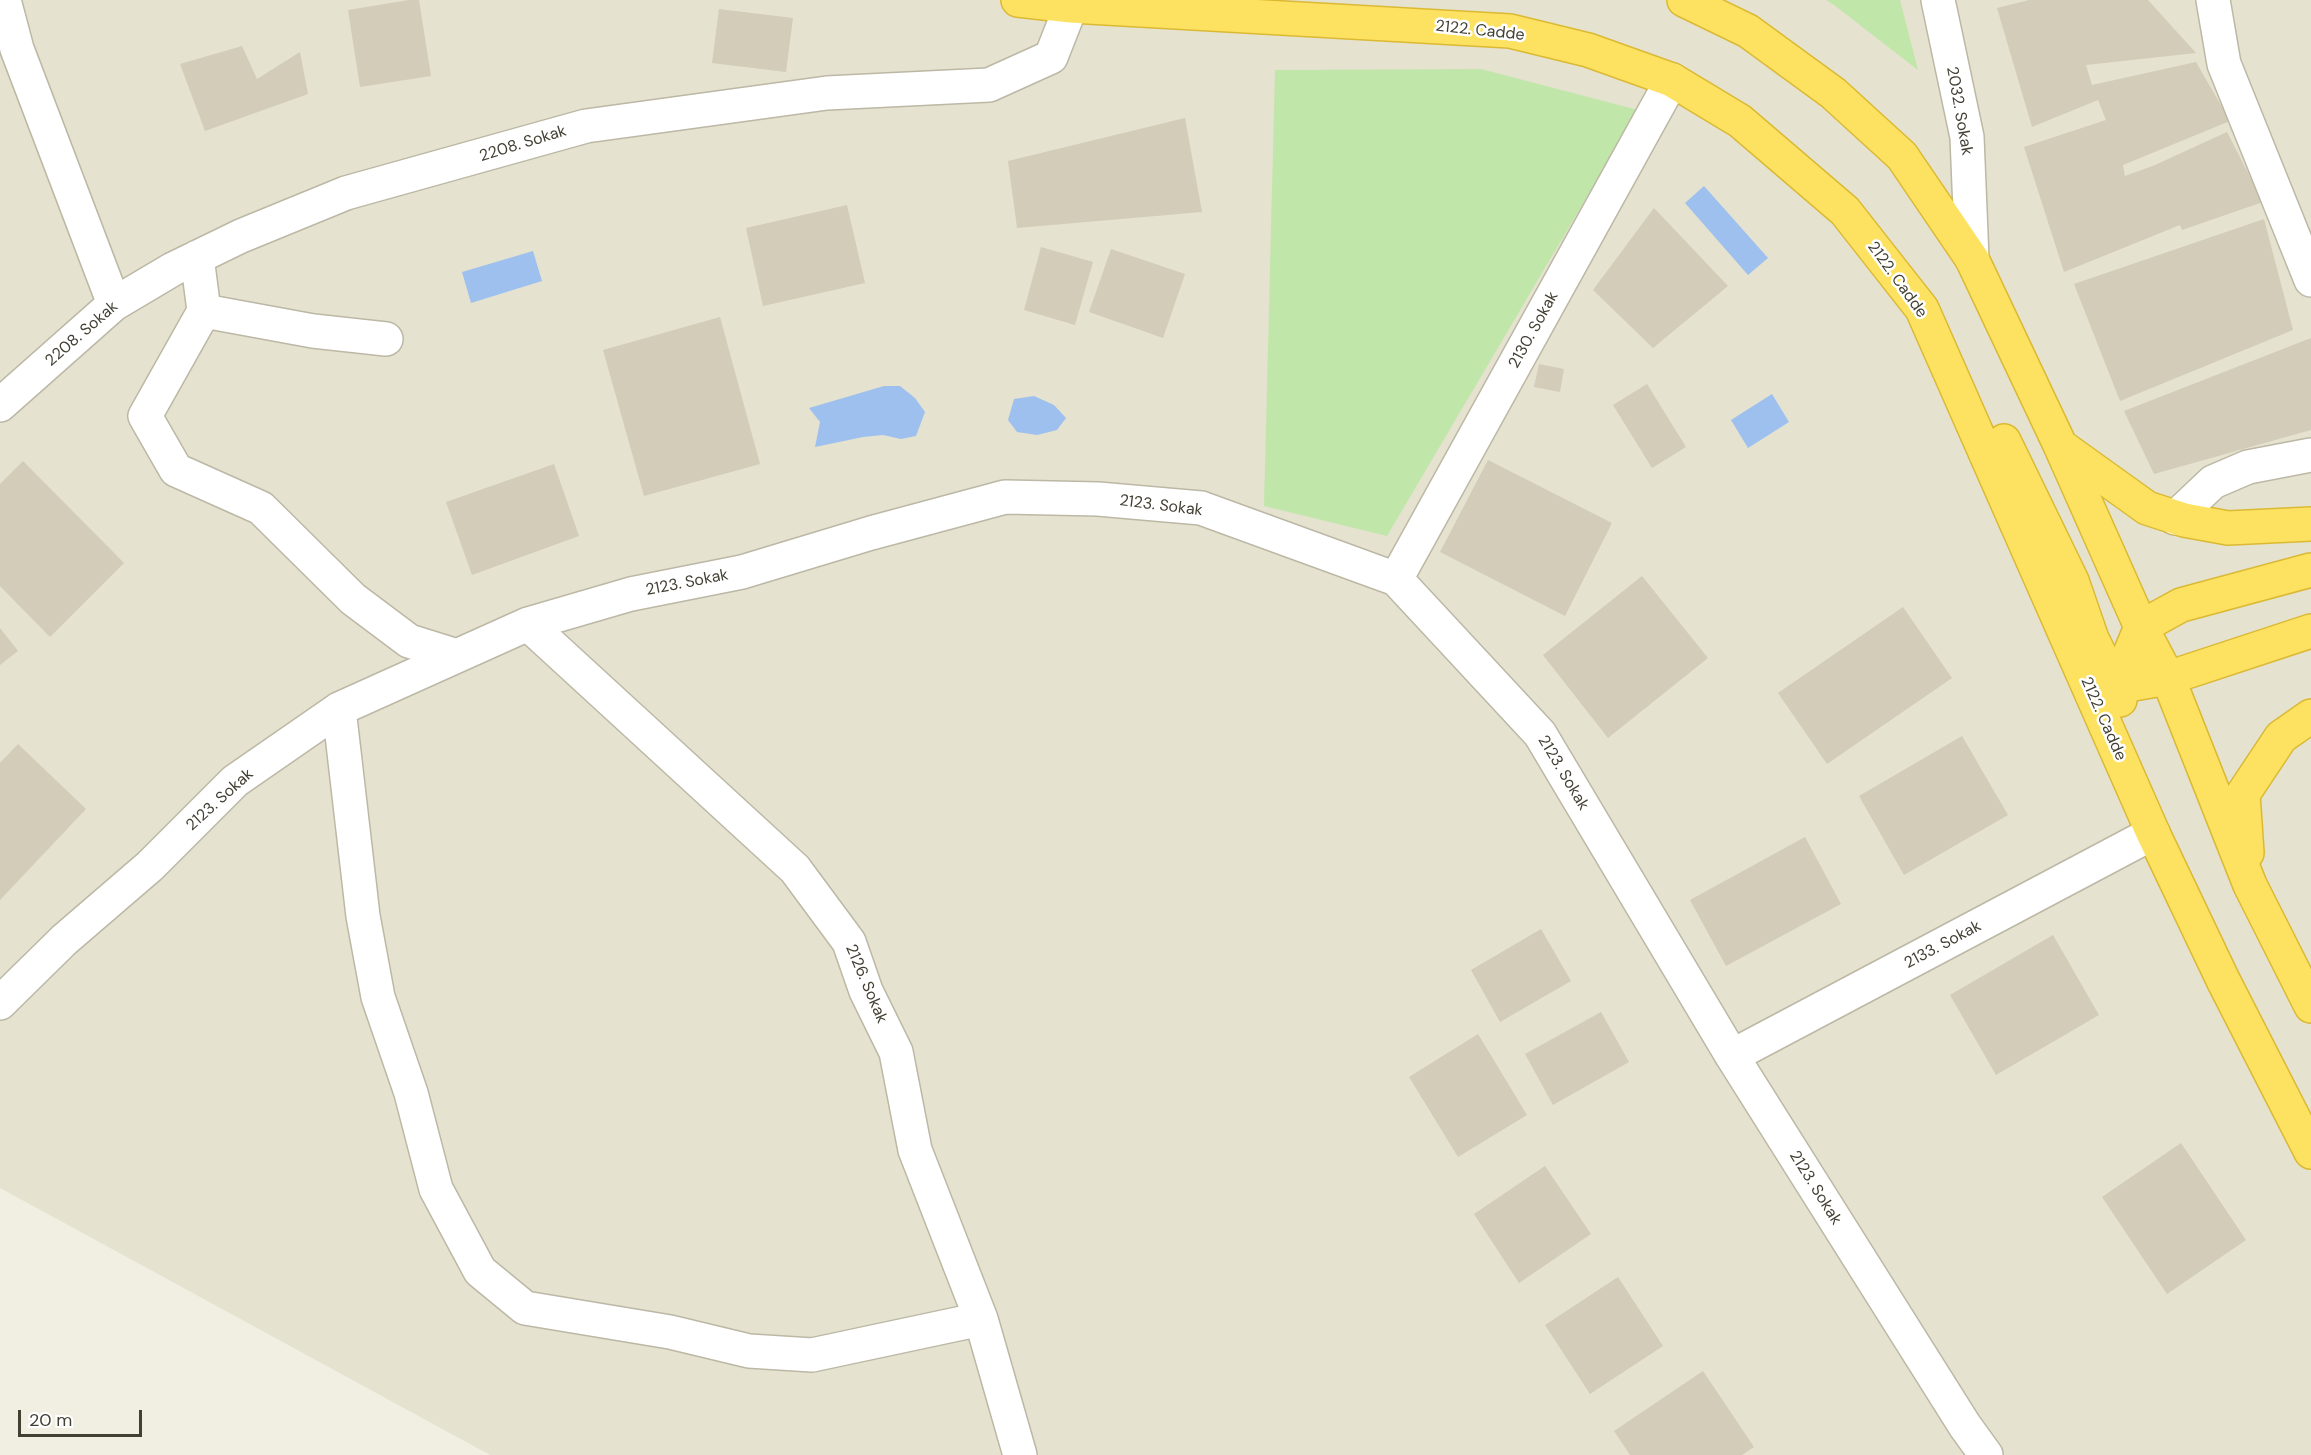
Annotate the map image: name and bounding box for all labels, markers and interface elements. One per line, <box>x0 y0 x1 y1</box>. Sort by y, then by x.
street label: 2122. Cadde <box>1435 17 1525 45</box>
street label: 2032. Sokak <box>1942 65 1976 157</box>
street label: 2208. Sokak <box>477 122 569 166</box>
street label: 2122. Cadde <box>1863 238 1931 322</box>
street label: 2130. Sokak <box>1505 288 1563 372</box>
street label: 2208. Sokak <box>42 297 122 371</box>
street label: 2123. Sokak <box>1118 491 1204 521</box>
street label: 2123. Sokak <box>644 566 730 600</box>
street label: 2122. Cadde <box>2076 674 2130 764</box>
street label: 2123. Sokak <box>1533 732 1593 814</box>
street label: 2123. Sokak <box>182 765 258 835</box>
street label: 2133. Sokak <box>1901 917 1985 973</box>
street label: 2126. Sokak <box>841 942 891 1026</box>
street label: 2123. Sokak <box>1785 1147 1845 1229</box>
scale bar <box>21 1398 146 1436</box>
text: 20 m <box>29 1408 72 1432</box>

